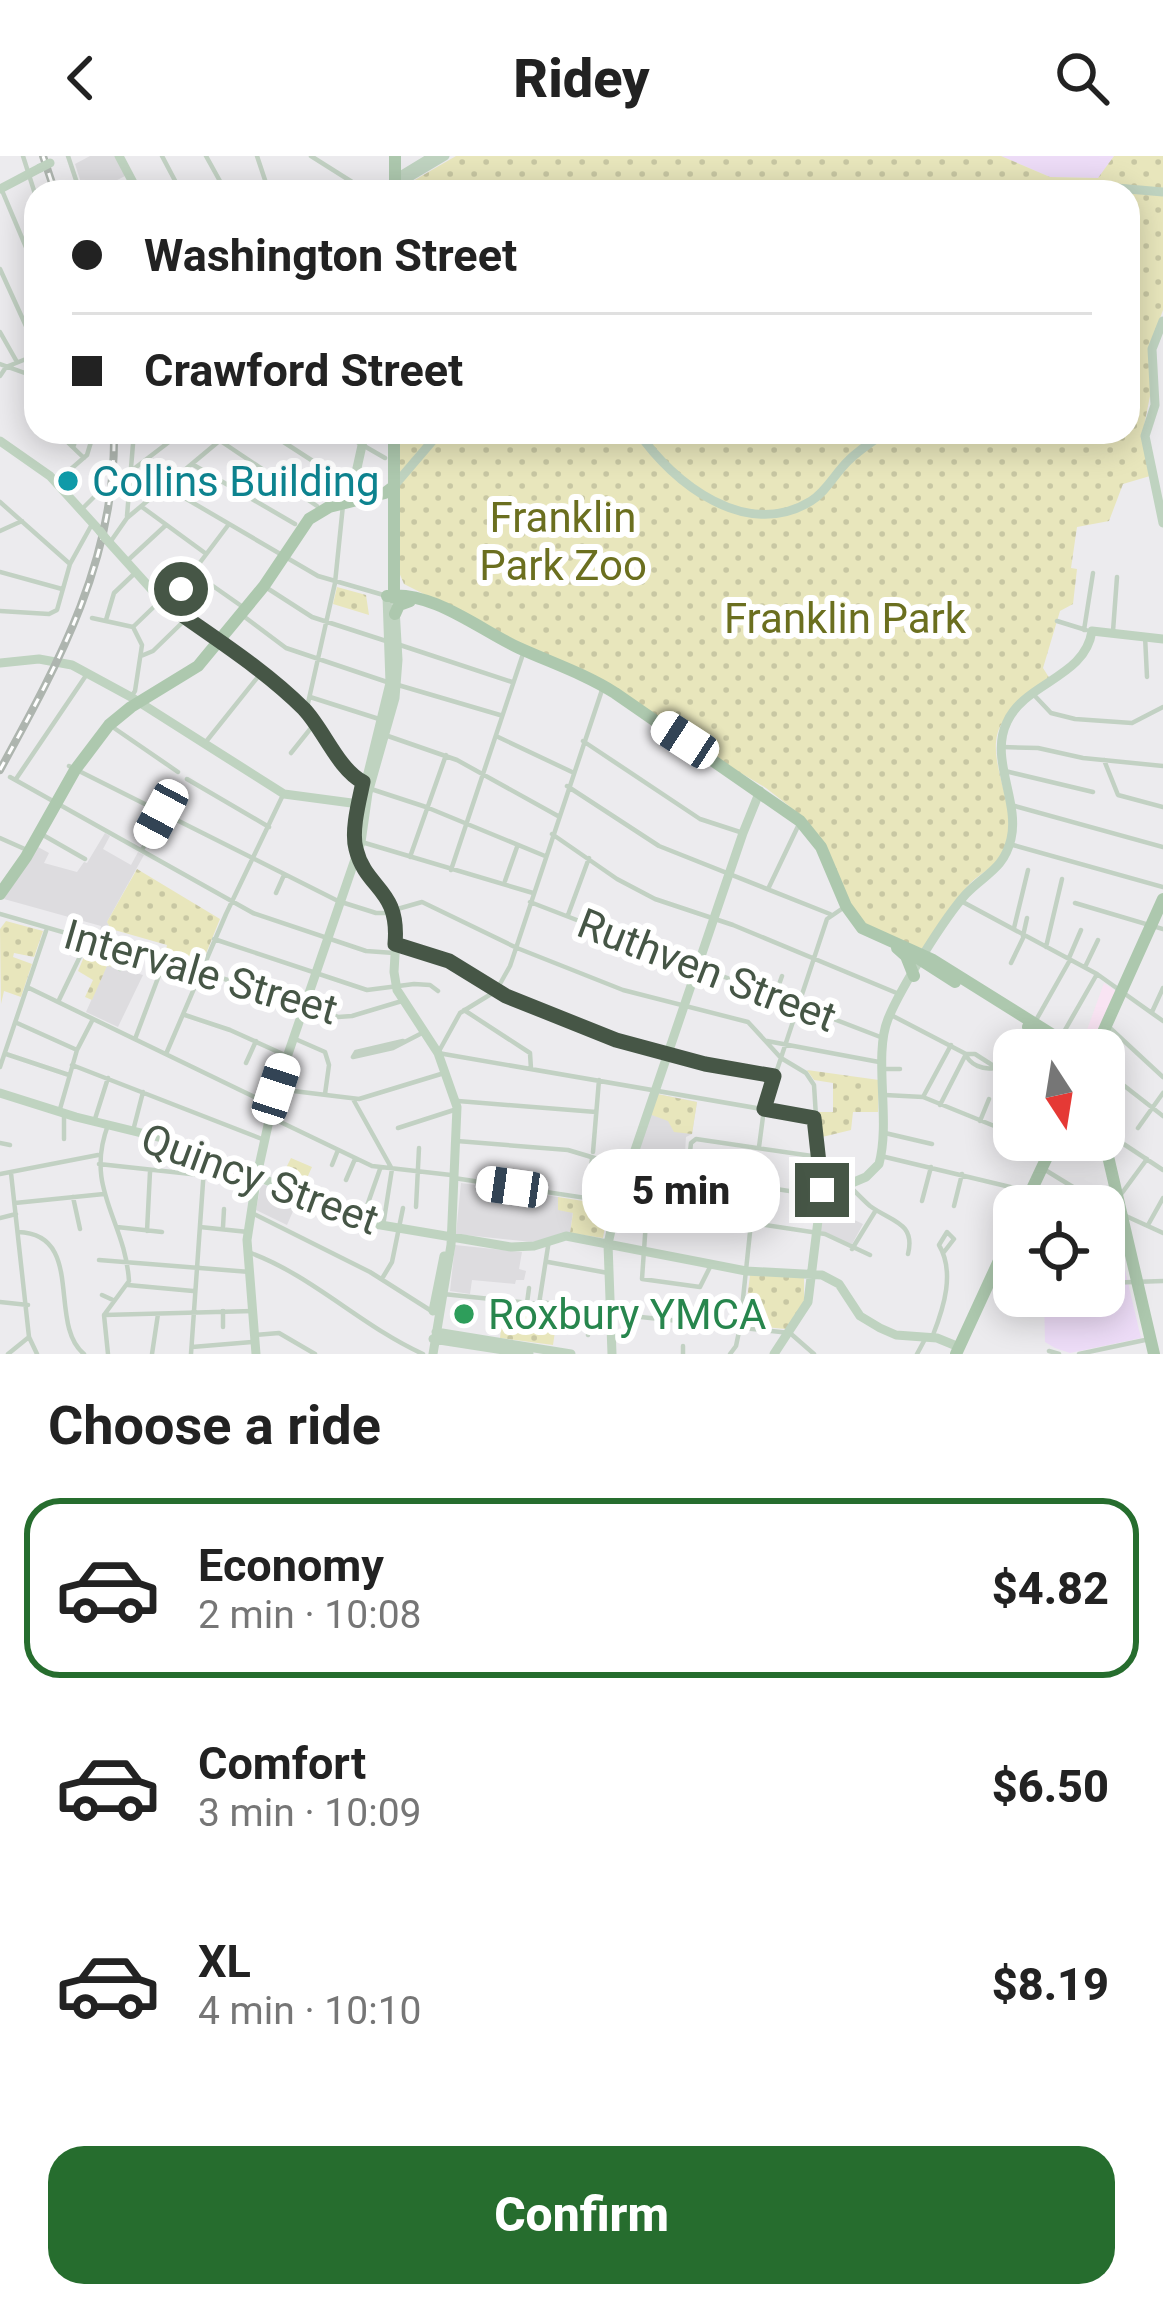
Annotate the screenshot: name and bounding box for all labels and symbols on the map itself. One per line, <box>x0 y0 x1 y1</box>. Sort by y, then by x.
place label: Collins Building <box>92 457 380 506</box>
marker: Collins Building <box>55 468 81 494</box>
park label: Franklin Park Zoo <box>479 493 647 590</box>
route start <box>154 562 208 616</box>
park label: Franklin Park <box>724 594 967 643</box>
car <box>645 705 725 775</box>
car <box>128 774 194 854</box>
street label: Ruthven Street <box>571 898 843 1042</box>
street label: Intervale Street <box>59 910 343 1034</box>
north arrow <box>993 1029 1125 1161</box>
car <box>248 1049 304 1129</box>
street label: Quincy Street <box>135 1113 385 1245</box>
callout: 5 min <box>582 1148 780 1232</box>
route end <box>795 1163 849 1217</box>
car <box>474 1164 550 1210</box>
place label: Roxbury YMCA <box>488 1290 767 1339</box>
marker: Roxbury YMCA <box>451 1301 477 1327</box>

